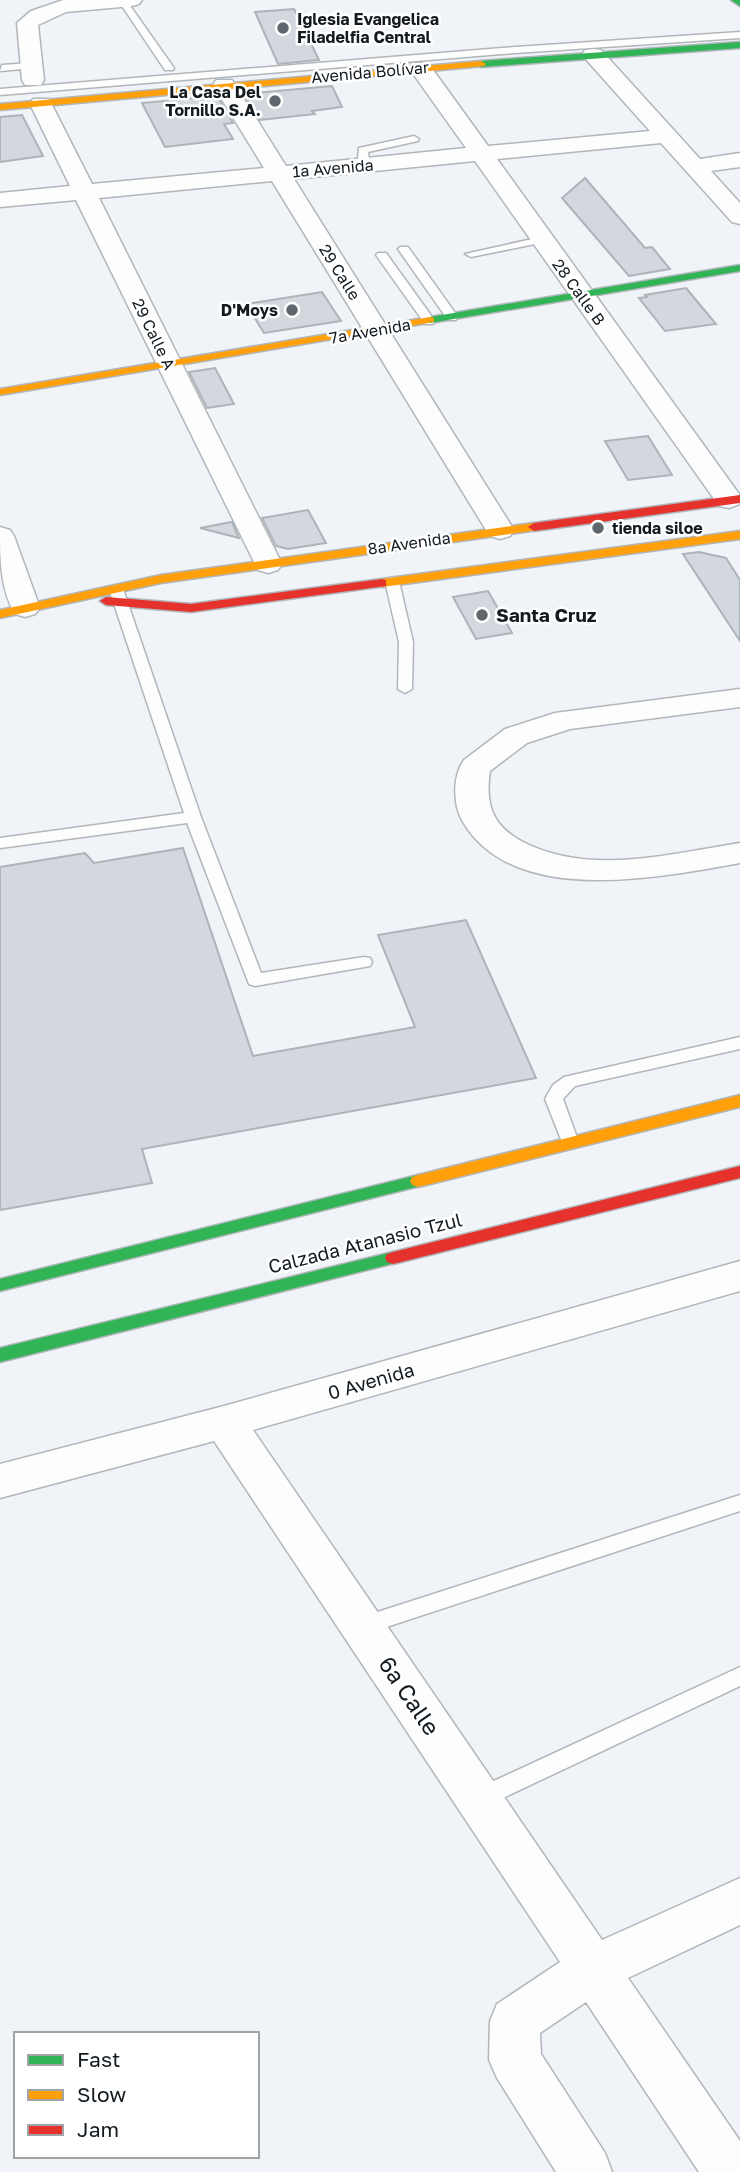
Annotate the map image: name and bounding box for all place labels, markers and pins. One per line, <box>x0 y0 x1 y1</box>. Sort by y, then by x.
place label: Iglesia Evangelica Filadelfia Central <box>297 9 439 47</box>
marker: Iglesia Evangelica Filadelfia Central <box>275 20 291 36</box>
place label: La Casa Del Tornillo S.A. <box>165 82 262 120</box>
marker: La Casa Del Tornillo S.A. <box>267 93 283 109</box>
place label: D'Moys <box>221 300 278 320</box>
marker: D'Moys <box>284 302 300 318</box>
place label: tienda siloe <box>612 518 703 538</box>
marker: tienda siloe <box>590 520 606 536</box>
place label: Santa Cruz <box>496 603 597 626</box>
marker: Santa Cruz <box>474 607 490 623</box>

